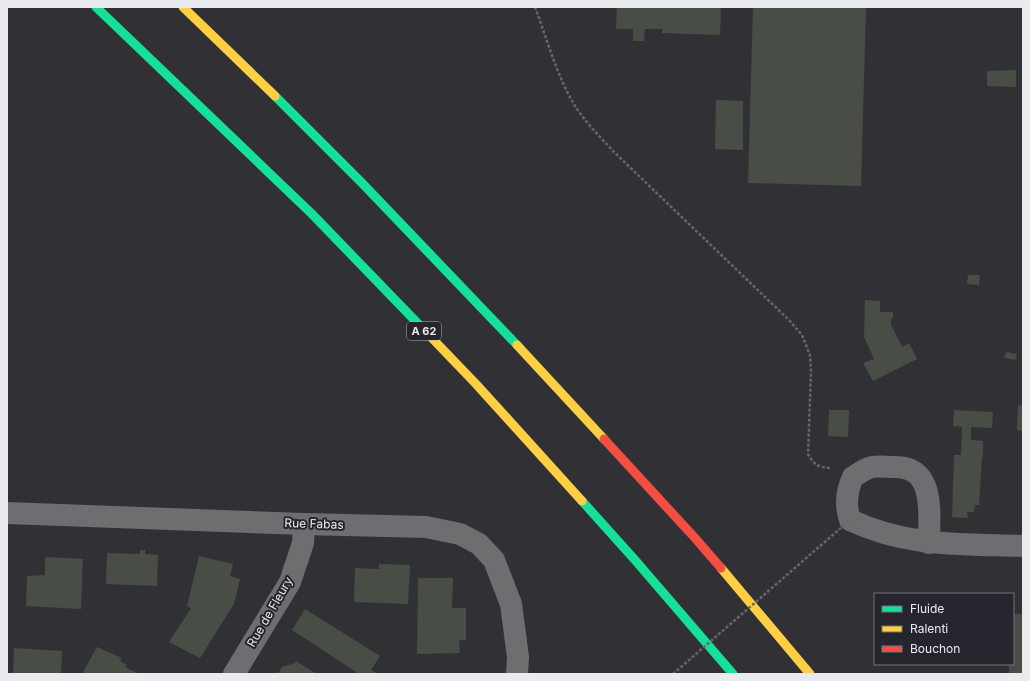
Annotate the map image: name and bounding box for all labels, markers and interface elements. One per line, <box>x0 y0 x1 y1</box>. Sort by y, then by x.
road number: A 62 <box>407 322 441 340</box>
street label: Rue Fabas <box>284 515 344 532</box>
street label: Rue de Fleury <box>243 574 296 649</box>
legend <box>874 593 1014 665</box>
text: Fluide <box>910 601 944 616</box>
text: Ralenti <box>910 621 948 636</box>
text: Bouchon <box>910 641 960 656</box>

